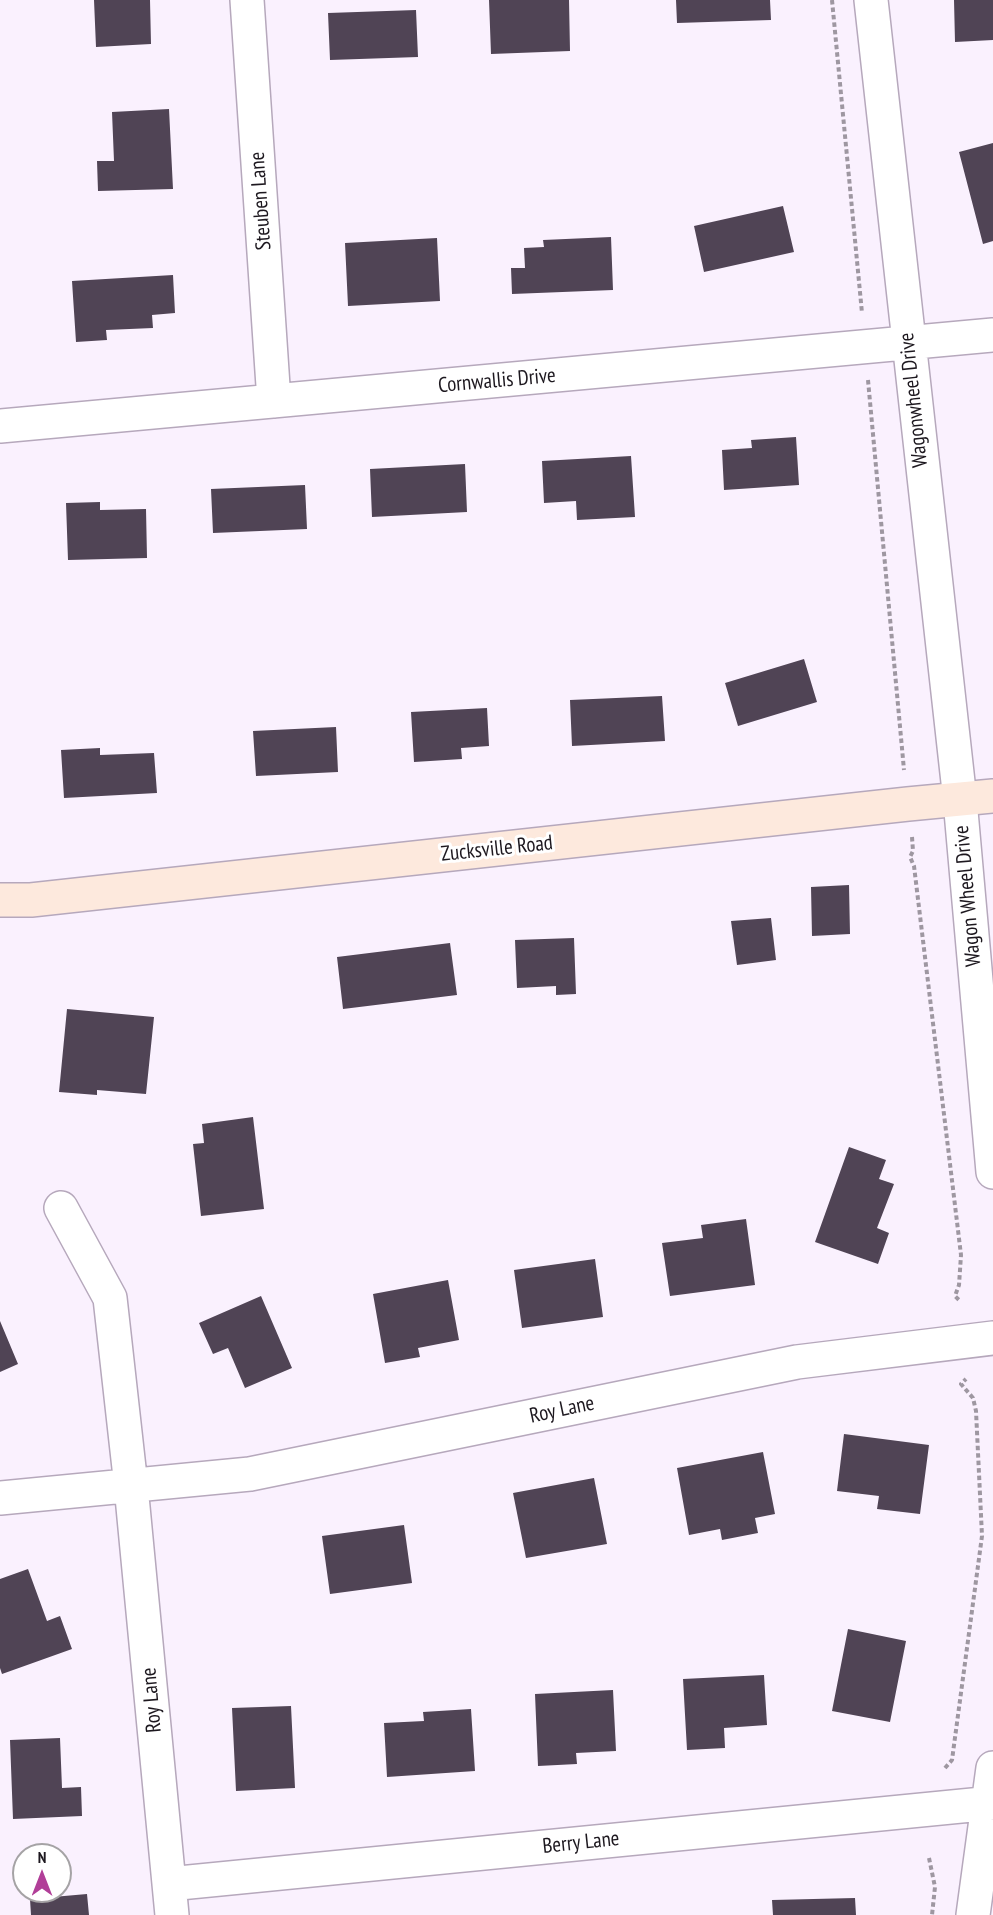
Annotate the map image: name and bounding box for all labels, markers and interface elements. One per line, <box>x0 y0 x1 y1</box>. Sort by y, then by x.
street label: Steuben Lane <box>245 151 277 251</box>
street label: Wagonwheel Drive <box>894 331 934 469</box>
street label: Cornwallis Drive <box>437 363 557 399</box>
street label: Wagon Wheel Drive <box>949 824 987 968</box>
street label: Zucksville Road <box>440 831 554 867</box>
street label: Roy Lane <box>528 1391 596 1429</box>
street label: Roy Lane <box>137 1666 167 1734</box>
street label: Berry Lane <box>541 1826 621 1860</box>
north arrow <box>12 1843 72 1903</box>
text: N <box>38 1847 46 1867</box>

